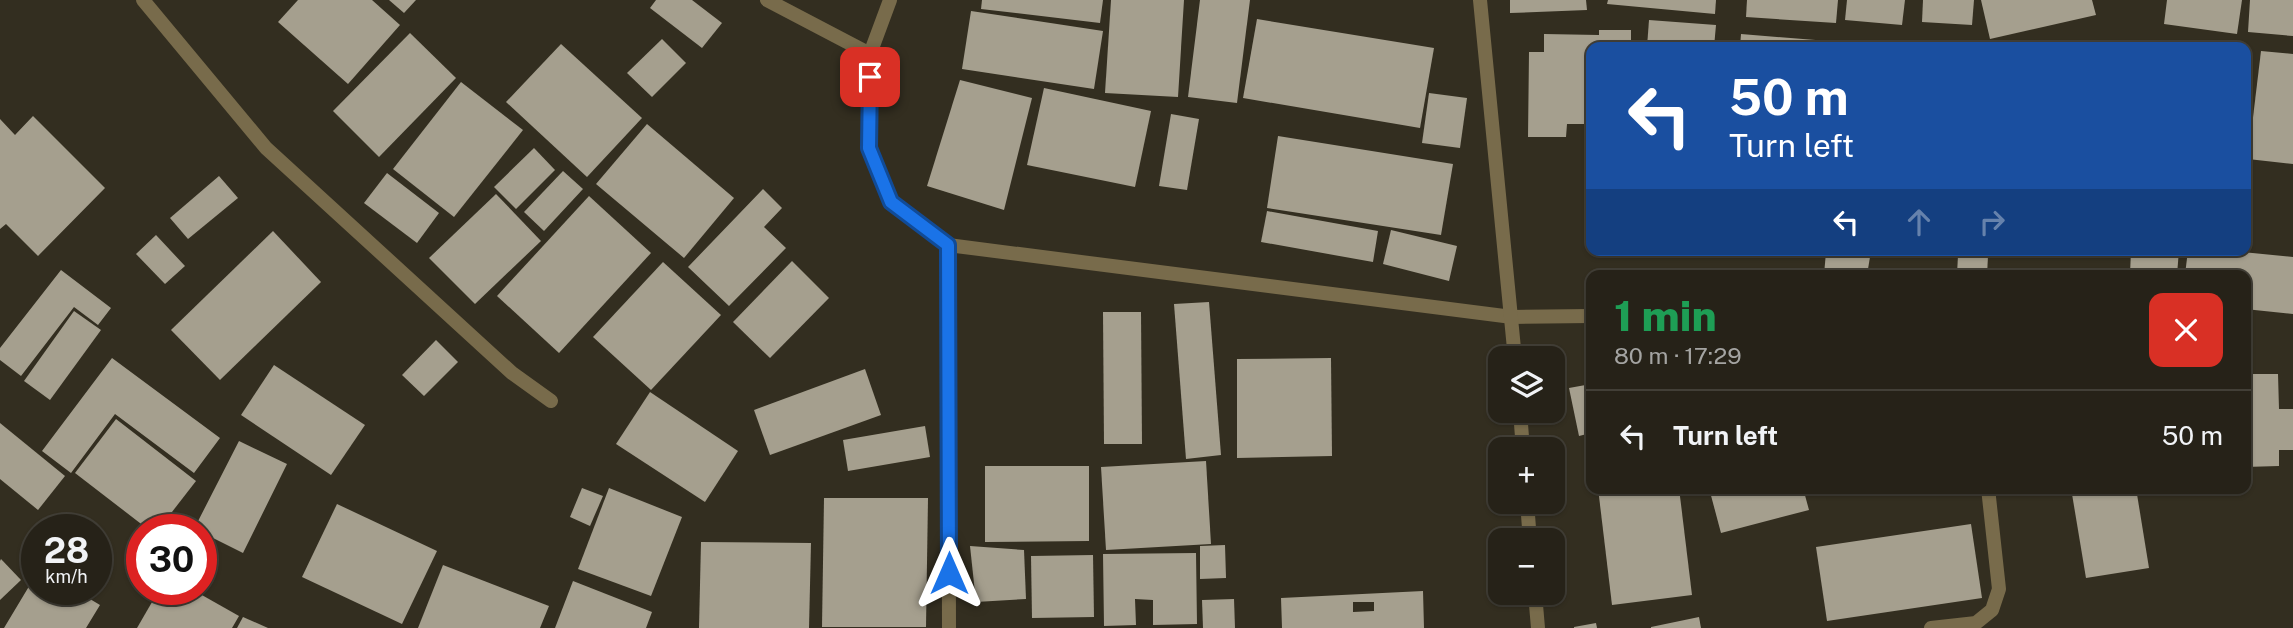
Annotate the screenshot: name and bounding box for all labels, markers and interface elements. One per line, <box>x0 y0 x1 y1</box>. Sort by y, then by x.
pin <box>840 47 900 107</box>
icon: arrive <box>851 58 889 96</box>
text: 50 m <box>1729 68 1849 126</box>
icon: left <box>1614 70 1705 161</box>
text: Turn left <box>1729 127 1854 164</box>
icon: left <box>1827 203 1865 241</box>
icon: ahead <box>1900 203 1938 241</box>
icon: right <box>1973 203 2011 241</box>
text: 1 min <box>1614 291 1717 340</box>
button: close <box>2149 293 2223 367</box>
text: 80 m · 17:29 <box>1614 342 1742 369</box>
map controls <box>1488 346 1565 605</box>
button: layers <box>1488 346 1565 423</box>
icon: left <box>1614 417 1652 455</box>
text: Turn left <box>1673 420 1778 451</box>
text: 50 m <box>2162 420 2223 451</box>
button: + <box>1488 437 1565 514</box>
speed limit sign: 30 <box>126 514 217 605</box>
button: − <box>1488 528 1565 605</box>
text: 28 <box>44 530 89 571</box>
position arrow <box>912 536 986 610</box>
text: km/h <box>45 566 88 587</box>

